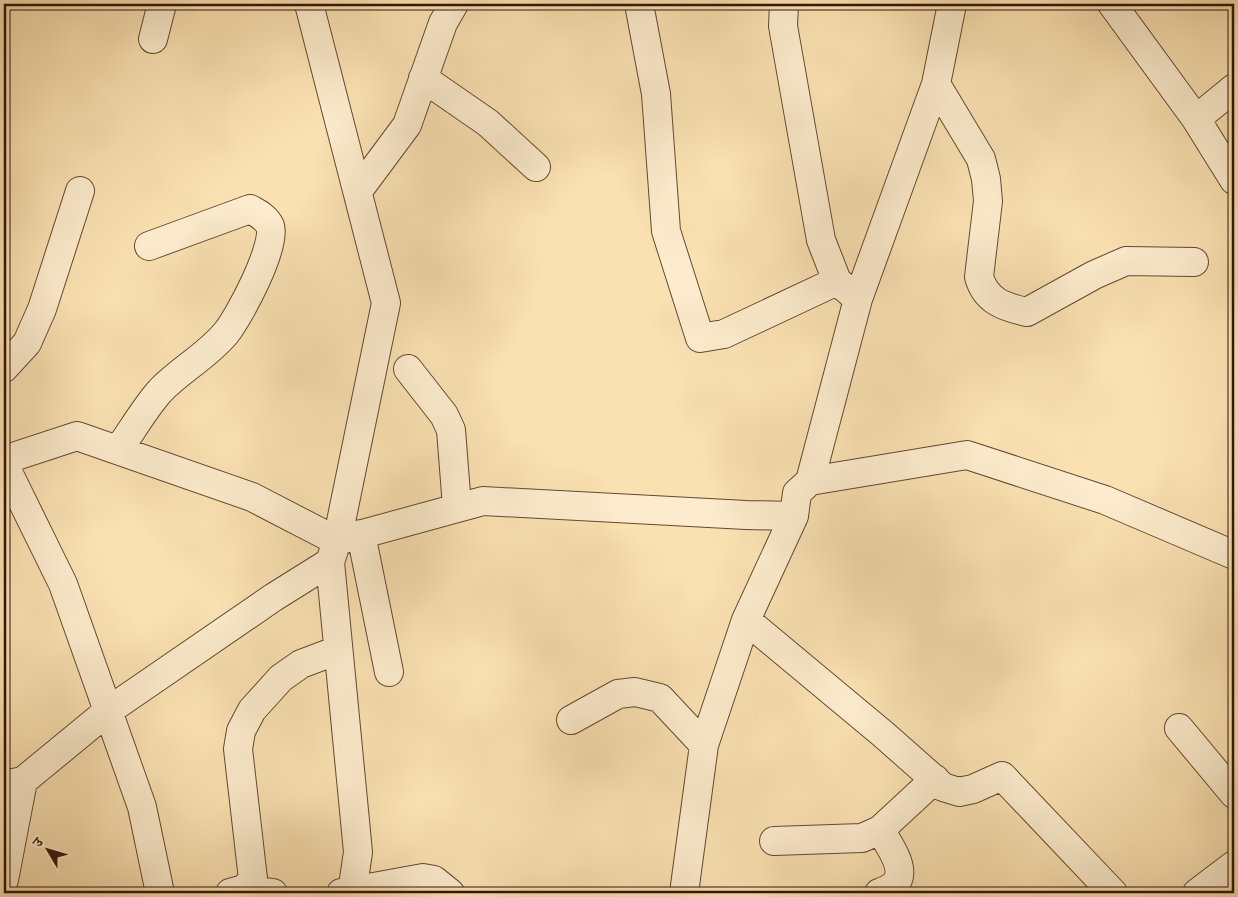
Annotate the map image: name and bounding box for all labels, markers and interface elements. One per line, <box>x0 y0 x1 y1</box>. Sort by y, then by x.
north arrow <box>22 824 72 874</box>
text: उ <box>29 834 48 851</box>

